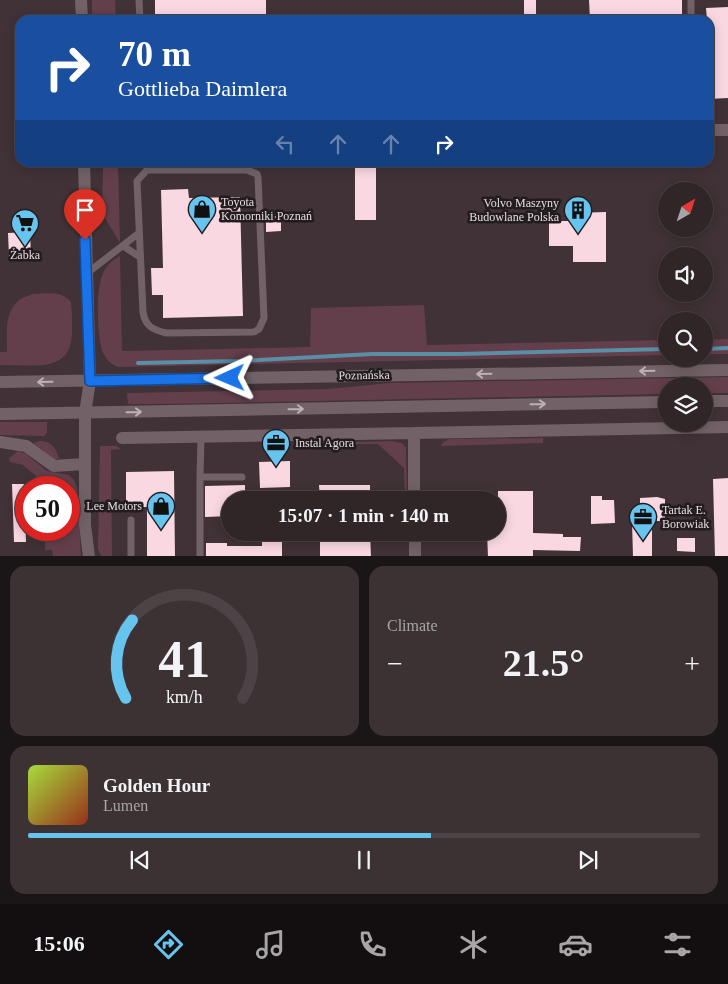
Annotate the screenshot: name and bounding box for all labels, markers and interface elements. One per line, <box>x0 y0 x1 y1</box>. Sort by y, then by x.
icon: right <box>35 35 100 100</box>
text: 70 m <box>118 35 191 74</box>
text: Gottlieba Daimlera <box>118 76 287 101</box>
icon: left <box>271 130 299 158</box>
icon: ahead <box>324 130 352 158</box>
icon: ahead <box>377 130 405 158</box>
icon: right <box>430 130 458 158</box>
north arrow <box>658 182 712 238</box>
map controls <box>658 182 713 432</box>
pin <box>64 189 106 240</box>
shop icon: Toyota Komorniki Poznań <box>187 194 217 233</box>
place label: Toyota Komorniki Poznań <box>221 195 312 223</box>
building icon: Volvo Maszyny Budowlane Polska <box>563 195 593 234</box>
icon: arrive <box>71 196 99 224</box>
place label: Volvo Maszyny Budowlane Polska <box>469 196 560 224</box>
supermarket icon: Żabka <box>10 208 40 247</box>
button: sound <box>658 247 713 302</box>
place label: Żabka <box>10 248 41 262</box>
button: search <box>658 312 713 367</box>
position arrow <box>203 351 255 403</box>
one-way arrow <box>639 366 655 375</box>
street label: Poznańska <box>338 368 390 382</box>
one-way arrow <box>477 369 493 378</box>
one-way arrow <box>37 377 53 386</box>
button: layers <box>658 377 713 432</box>
one-way arrow <box>530 399 546 409</box>
one-way arrow <box>288 404 304 414</box>
one-way arrow <box>126 407 142 417</box>
office icon: Instal Agora <box>261 428 291 467</box>
place label: Instal Agora <box>295 436 355 450</box>
speed limit sign: 50 <box>15 476 80 541</box>
shop icon: Lee Motors <box>146 491 176 530</box>
place label: Lee Motors <box>86 499 142 513</box>
office icon: Tartak E. Borowiak <box>628 502 658 541</box>
place label: Tartak E. Borowiak <box>662 503 709 531</box>
text: 15:07 · 1 min · 140 m <box>278 505 449 526</box>
text: Climate <box>387 617 438 634</box>
text: 41 <box>159 631 211 688</box>
text: 21.5° <box>503 642 584 684</box>
text: − <box>387 648 403 679</box>
text: + <box>684 648 700 679</box>
text: km/h <box>166 687 203 707</box>
text: Golden Hour <box>103 775 210 796</box>
text: Lumen <box>103 797 148 814</box>
icon: previous <box>126 846 154 874</box>
icon: pause <box>350 846 378 874</box>
icon: next <box>574 846 602 874</box>
icon: directions <box>151 927 186 962</box>
icon: music <box>253 927 288 962</box>
icon: phone <box>355 927 390 962</box>
icon: climate <box>456 927 491 962</box>
icon: car <box>558 927 593 962</box>
icon: filters <box>660 927 695 962</box>
text: 15:06 <box>33 931 85 956</box>

